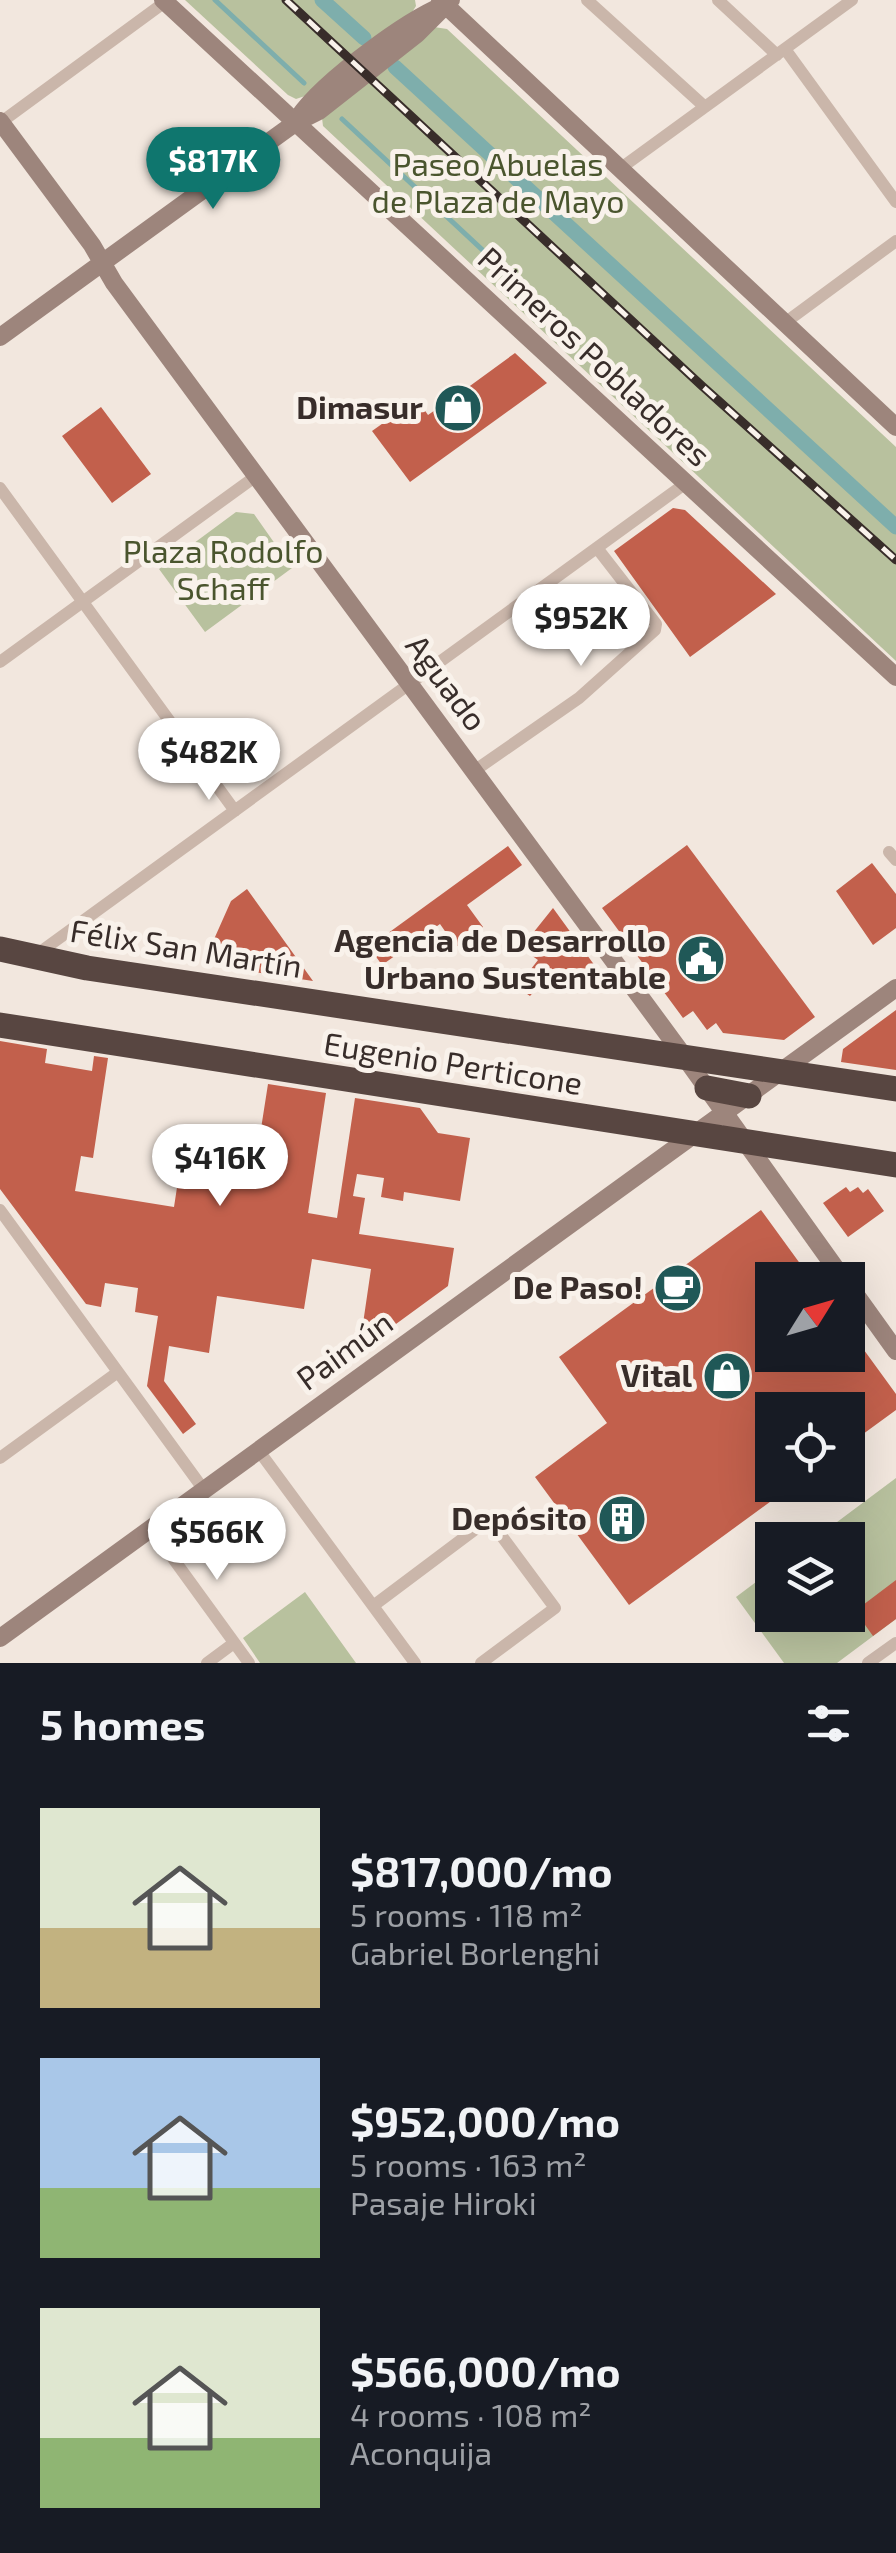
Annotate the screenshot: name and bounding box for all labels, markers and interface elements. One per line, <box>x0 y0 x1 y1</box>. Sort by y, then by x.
pin: $817K <box>143 127 283 212</box>
text: $817K <box>168 140 258 178</box>
park label: Paseo Abuelas de Plaza de Mayo <box>372 144 624 219</box>
street label: Primeros Pobladores <box>471 238 719 473</box>
shop icon: Dimasur <box>432 382 484 434</box>
place label: Dimasur <box>296 387 423 425</box>
park label: Plaza Rodolfo Schaff <box>123 531 323 606</box>
pin: $952K <box>511 584 651 669</box>
text: $952K <box>534 597 628 635</box>
street label: Aguado <box>399 626 496 737</box>
pin: $482K <box>139 718 279 803</box>
text: $482K <box>160 731 258 769</box>
street label: Félix San Martín <box>68 910 305 984</box>
place label: Agencia de Desarrollo Urbano Sustentable <box>334 920 666 995</box>
public building icon: Agencia de Desarrollo Urbano Sustentable <box>675 933 727 985</box>
street label: Eugenio Perticone <box>321 1023 585 1101</box>
pin: $416K <box>150 1124 290 1209</box>
text: $416K <box>174 1137 266 1175</box>
cafe icon: De Paso! <box>652 1262 704 1314</box>
north arrow <box>755 1262 865 1372</box>
map controls <box>755 1262 865 1632</box>
place label: De Paso! <box>513 1267 643 1305</box>
street label: Paimún <box>289 1302 399 1397</box>
shop icon: Vital <box>701 1350 753 1402</box>
place label: Vital <box>621 1355 693 1393</box>
button: locate <box>755 1392 865 1502</box>
building icon: Depósito <box>596 1493 648 1545</box>
pin: $566K <box>147 1498 287 1583</box>
place label: Depósito <box>451 1498 587 1536</box>
text: $566K <box>170 1511 264 1549</box>
button: layers <box>755 1522 865 1632</box>
icon: filters <box>801 1696 856 1751</box>
text: 5 homes <box>40 1698 205 1748</box>
text: $817,000/mo <box>350 1845 612 1895</box>
icon: home <box>120 1848 240 1968</box>
text: 5 rooms · 118 m² <box>350 1895 582 1933</box>
text: Gabriel Borlenghi <box>350 1933 600 1971</box>
text: $952,000/mo <box>350 2095 620 2145</box>
icon: home <box>120 2098 240 2218</box>
text: 5 rooms · 163 m² <box>350 2145 586 2183</box>
text: Pasaje Hiroki <box>350 2183 537 2221</box>
text: $566,000/mo <box>350 2345 620 2395</box>
icon: home <box>120 2348 240 2468</box>
text: 4 rooms · 108 m² <box>350 2395 592 2433</box>
text: Aconquija <box>350 2433 492 2471</box>

